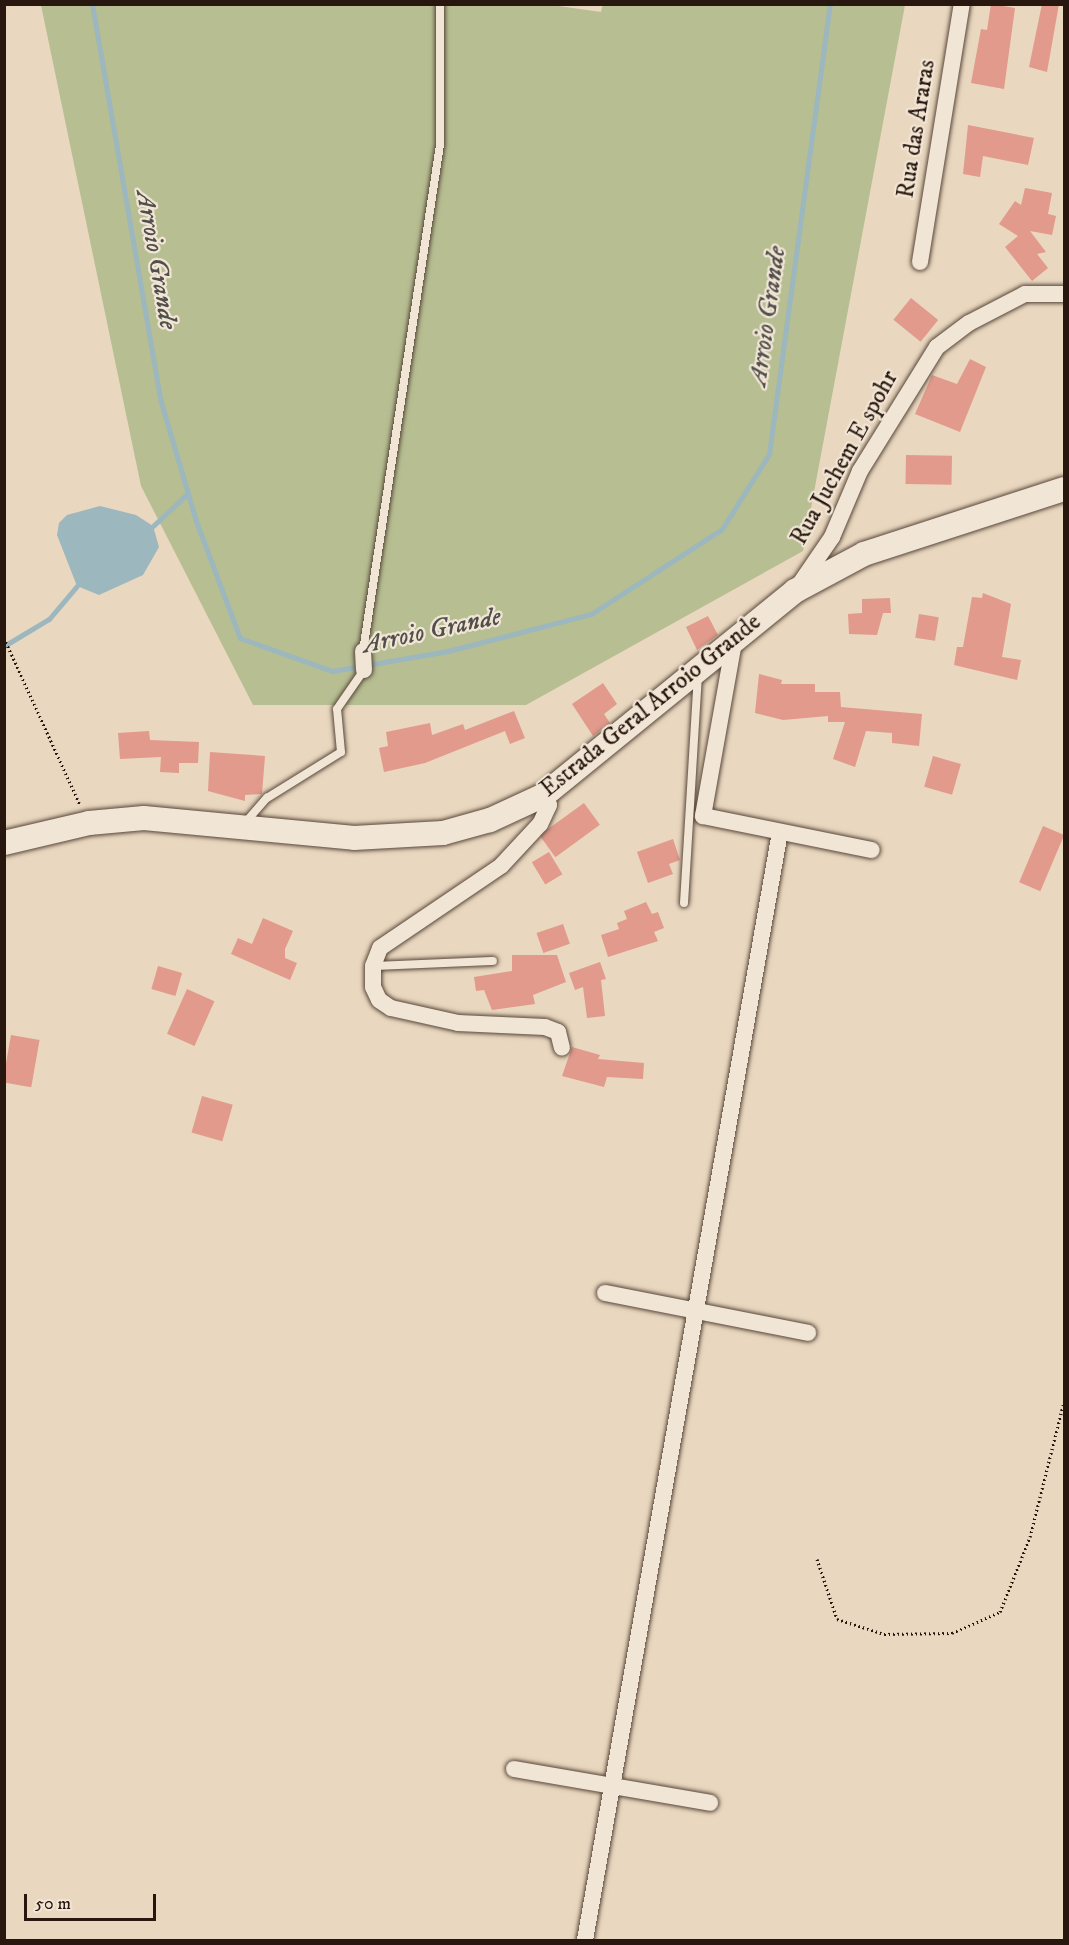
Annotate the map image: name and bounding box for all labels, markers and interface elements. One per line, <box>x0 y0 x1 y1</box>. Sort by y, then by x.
street label: Rua das Araras <box>892 58 942 200</box>
water label: Arroio Grande <box>128 188 184 332</box>
water label: Arroio Grande <box>743 245 793 387</box>
street label: Rua Juchem E spohr <box>785 366 905 550</box>
water label: Arroio Grande <box>360 601 504 661</box>
street label: Estrada Geral Arroio Grande <box>535 608 767 804</box>
scale bar <box>27 1882 159 1920</box>
text: 50 m <box>35 1893 71 1915</box>

